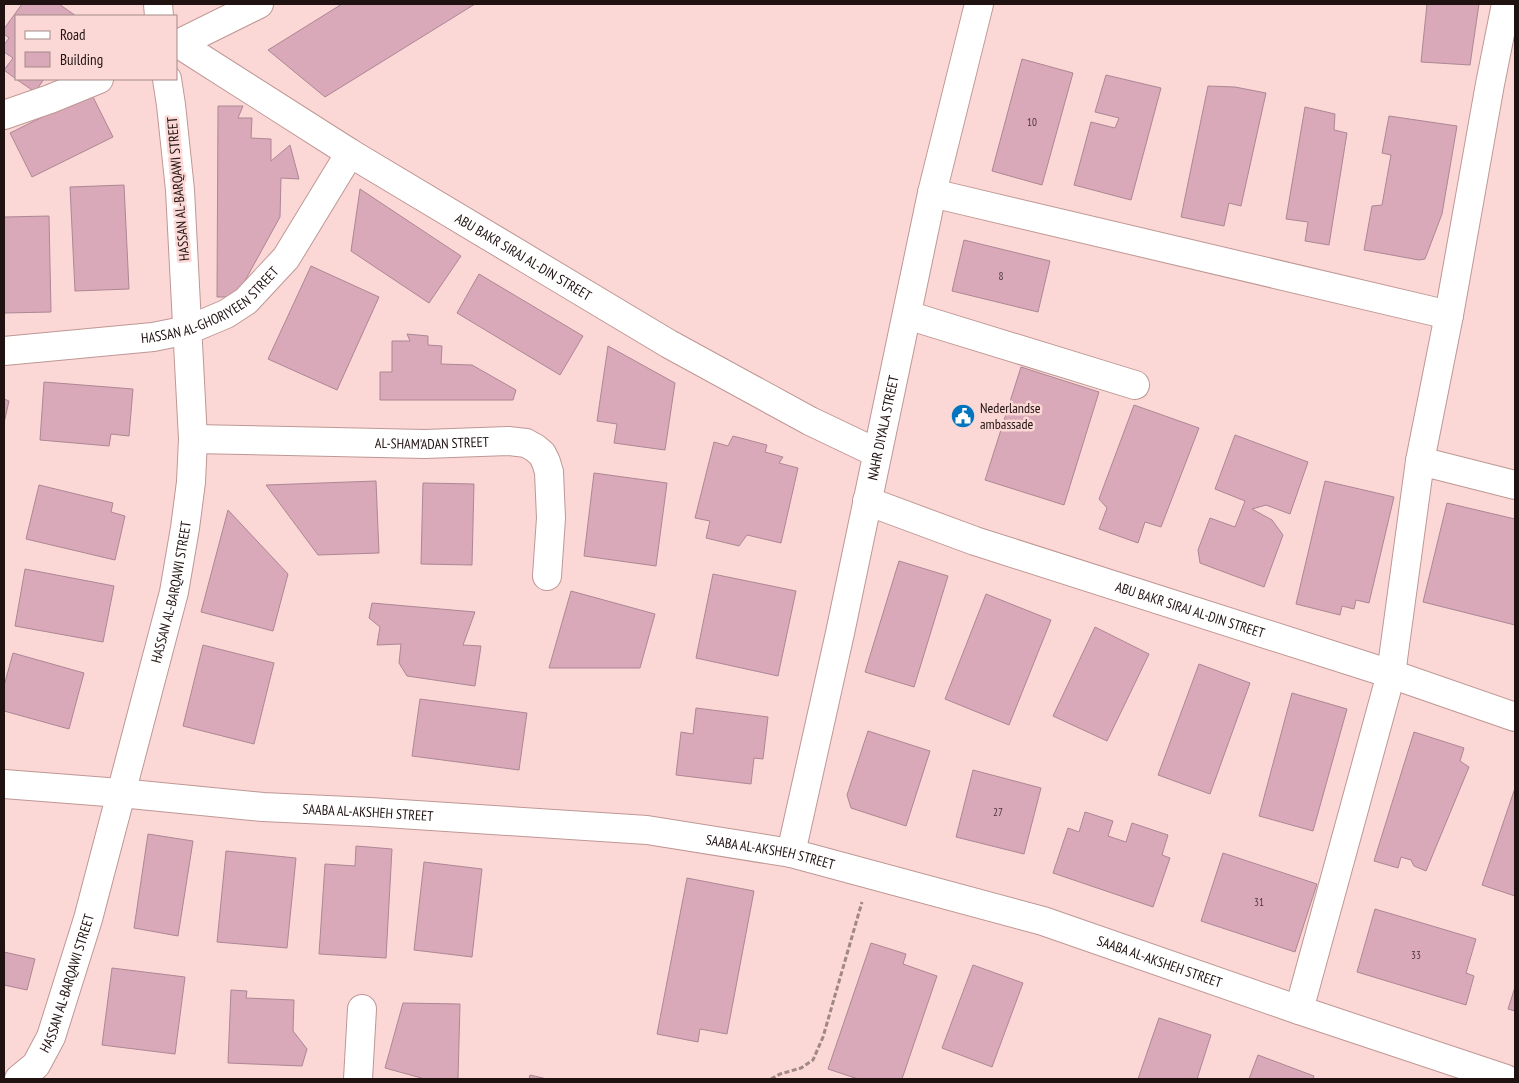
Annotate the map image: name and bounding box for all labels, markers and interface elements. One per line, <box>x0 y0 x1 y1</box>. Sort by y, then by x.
legend <box>15 15 178 80</box>
text: Road <box>60 25 86 44</box>
text: Building <box>60 50 103 69</box>
street label: HASSAN AL-BARQAWI STREET <box>163 115 193 262</box>
house number: 10 <box>1027 115 1037 129</box>
street label: ABU BAKR SIRAJ AL-DIN STREET <box>452 209 596 305</box>
street label: HASSAN AL-GHORIYEEN STREET <box>140 262 283 347</box>
house number: 8 <box>999 269 1004 283</box>
street label: NAHR DIYALA STREET <box>863 373 903 482</box>
place label: Nederlandse ambassade <box>980 399 1041 433</box>
public building icon: Nederlandse ambassade <box>950 403 976 429</box>
street label: AL-SHAM'ADAN STREET <box>375 433 490 453</box>
street label: HASSAN AL-BARQAWI STREET <box>147 519 195 665</box>
street label: ABU BAKR SIRAJ AL-DIN STREET <box>1113 577 1268 642</box>
street label: SAABA AL-AKSHEH STREET <box>302 800 435 825</box>
house number: 27 <box>993 805 1003 819</box>
street label: SAABA AL-AKSHEH STREET <box>705 831 837 874</box>
house number: 31 <box>1254 895 1264 909</box>
street label: HASSAN AL-BARQAWI STREET <box>35 911 98 1056</box>
street label: SAABA AL-AKSHEH STREET <box>1095 932 1225 992</box>
house number: 33 <box>1411 948 1421 962</box>

